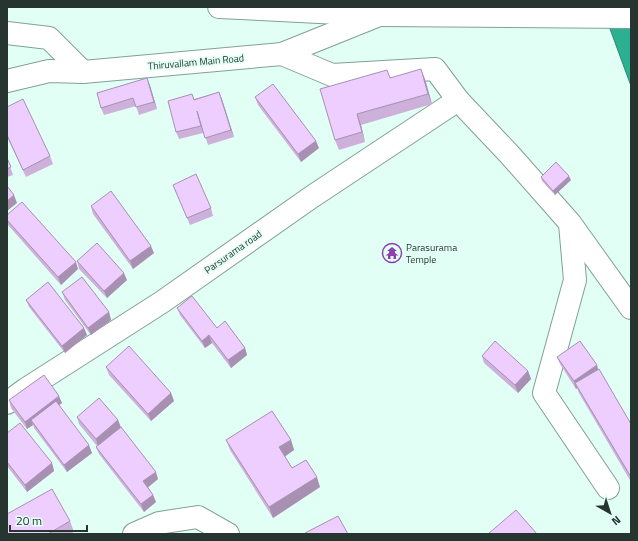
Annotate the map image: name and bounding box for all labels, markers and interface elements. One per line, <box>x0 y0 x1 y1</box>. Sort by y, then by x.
street label: Thiruvallam Main Road <box>147 50 245 74</box>
street label: Parsurama road <box>201 227 265 277</box>
place label: Parasurama Temple <box>406 240 457 267</box>
temple icon: Parasurama Temple <box>381 242 403 264</box>
north arrow <box>590 493 630 533</box>
scale bar <box>10 507 87 533</box>
text: 20 m <box>16 511 42 530</box>
text: N <box>608 512 624 529</box>

